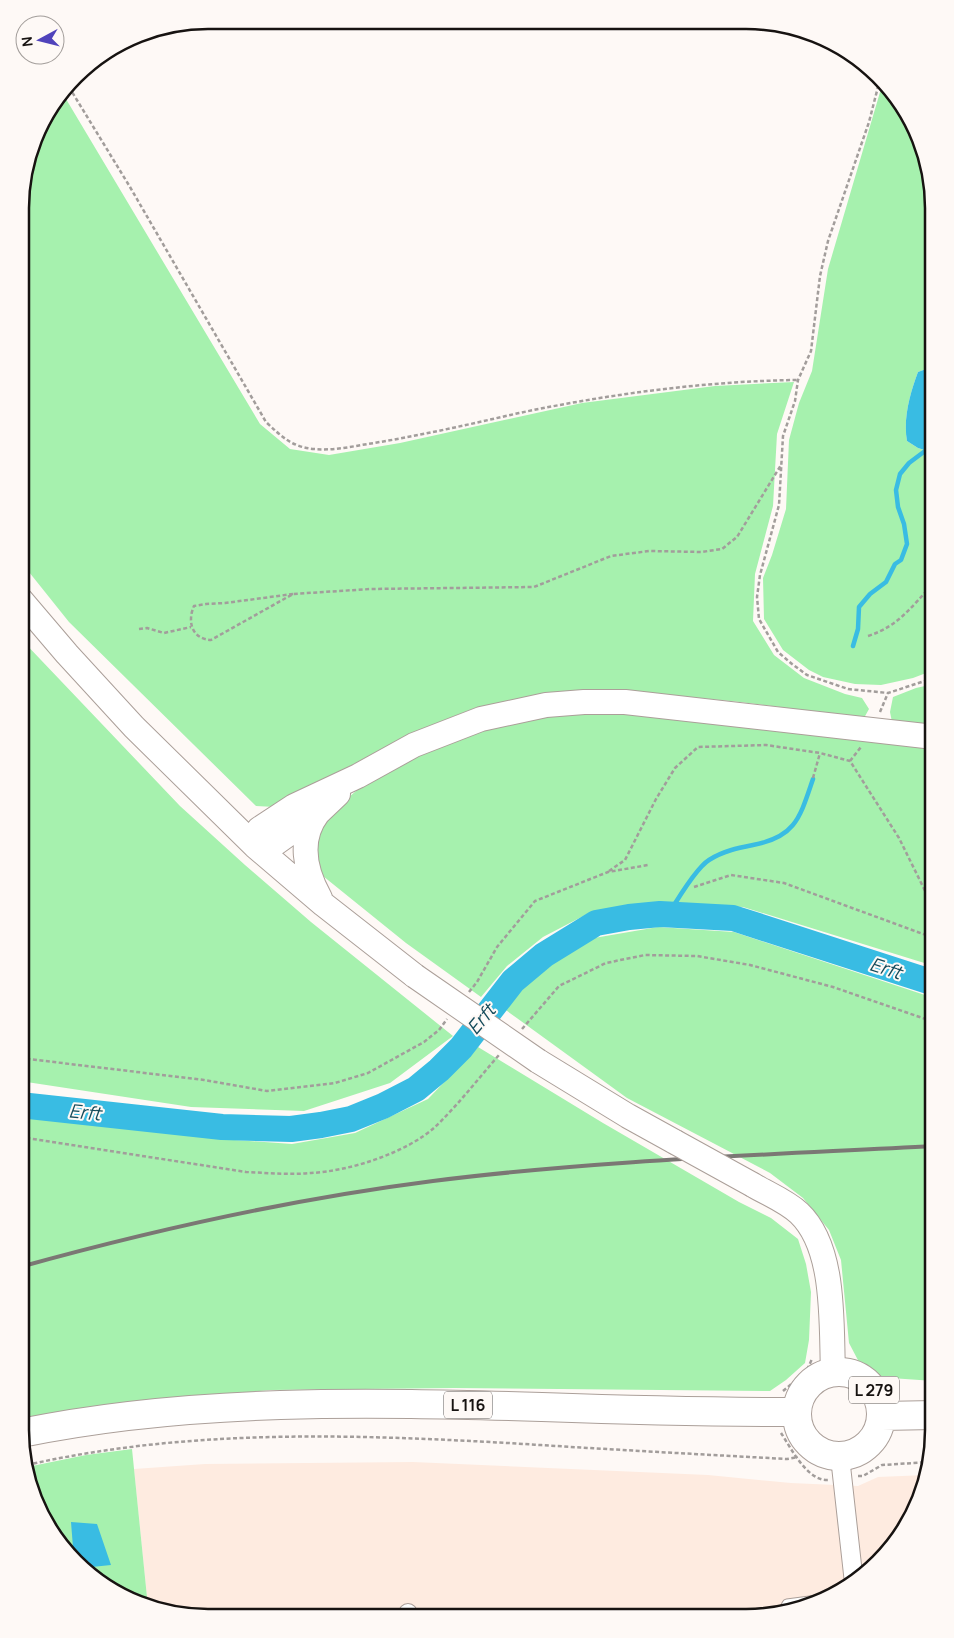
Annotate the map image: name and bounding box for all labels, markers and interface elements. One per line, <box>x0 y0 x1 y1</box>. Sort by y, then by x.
north arrow <box>15 15 65 65</box>
text: N <box>17 35 37 48</box>
water label: Erft <box>867 951 908 986</box>
water label: Erft <box>461 997 503 1040</box>
water label: Erft <box>68 1097 105 1127</box>
road number: L 279 <box>849 1376 899 1404</box>
road number: L 116 <box>444 1392 492 1418</box>

